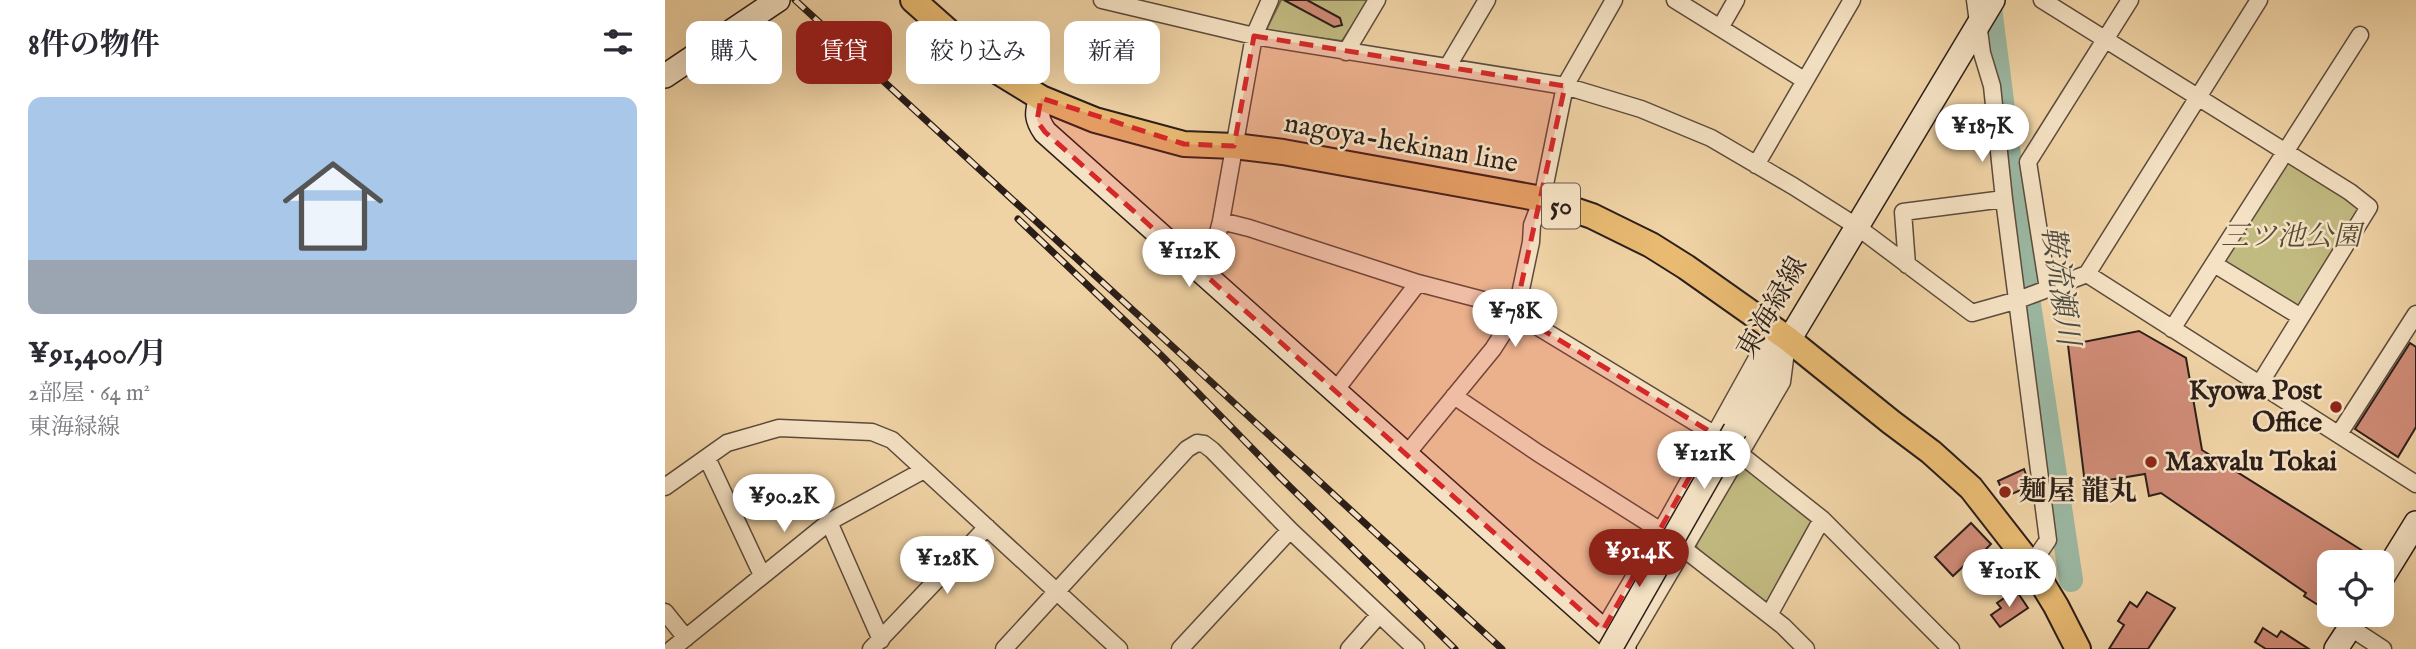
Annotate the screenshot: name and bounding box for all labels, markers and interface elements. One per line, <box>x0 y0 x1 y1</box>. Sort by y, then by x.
chip: 購入 <box>686 21 782 84</box>
chip: 賃貸 <box>796 21 892 84</box>
chip: 絞り込み <box>906 21 1050 84</box>
chip: 新着 <box>1064 21 1160 84</box>
icon: filters <box>599 23 637 61</box>
text: 8件の物件 <box>28 27 160 65</box>
pin: ¥187K <box>1933 104 2031 164</box>
street label: nagoya-hekinan line <box>1281 106 1521 182</box>
text: ¥187K <box>1951 112 2013 141</box>
icon: home <box>270 143 396 269</box>
road number: 50 <box>1542 183 1580 228</box>
park label: 三ツ池公園 <box>2221 220 2365 255</box>
water label: 鞍流瀬川 <box>2032 224 2087 351</box>
pin: ¥112K <box>1140 230 1238 289</box>
text: ¥112K <box>1158 237 1220 266</box>
street label: 東海緑線 <box>1730 251 1816 365</box>
pin: ¥78K <box>1474 290 1556 349</box>
text: ¥78K <box>1488 297 1542 326</box>
text: ¥91,400/月 <box>28 336 167 374</box>
place label: Kyowa Post Office <box>2189 374 2322 441</box>
text: 2部屋 · 64 m² <box>28 379 150 408</box>
marker: Kyowa Post Office <box>2328 399 2344 415</box>
text: 東海緑線 <box>28 413 120 442</box>
pin: ¥121K <box>1655 432 1753 491</box>
text: ¥121K <box>1673 439 1735 468</box>
place label: Maxvalu Tokai <box>2165 445 2338 480</box>
marker: Maxvalu Tokai <box>2143 454 2159 470</box>
pin: ¥90.2K <box>727 475 841 534</box>
place label: 麺屋 龍丸 <box>2019 475 2137 510</box>
text: ¥90.2K <box>749 482 819 511</box>
marker: 麺屋 龍丸 <box>1997 484 2013 500</box>
pin: ¥91.4K <box>1582 530 1696 589</box>
pin: ¥128K <box>898 536 996 596</box>
text: ¥91.4K <box>1605 537 1673 566</box>
text: ¥128K <box>916 544 978 573</box>
pin: ¥101K <box>1960 550 2058 609</box>
map controls <box>2317 550 2394 627</box>
button: locate <box>2317 550 2394 627</box>
text: ¥101K <box>1978 557 2040 586</box>

